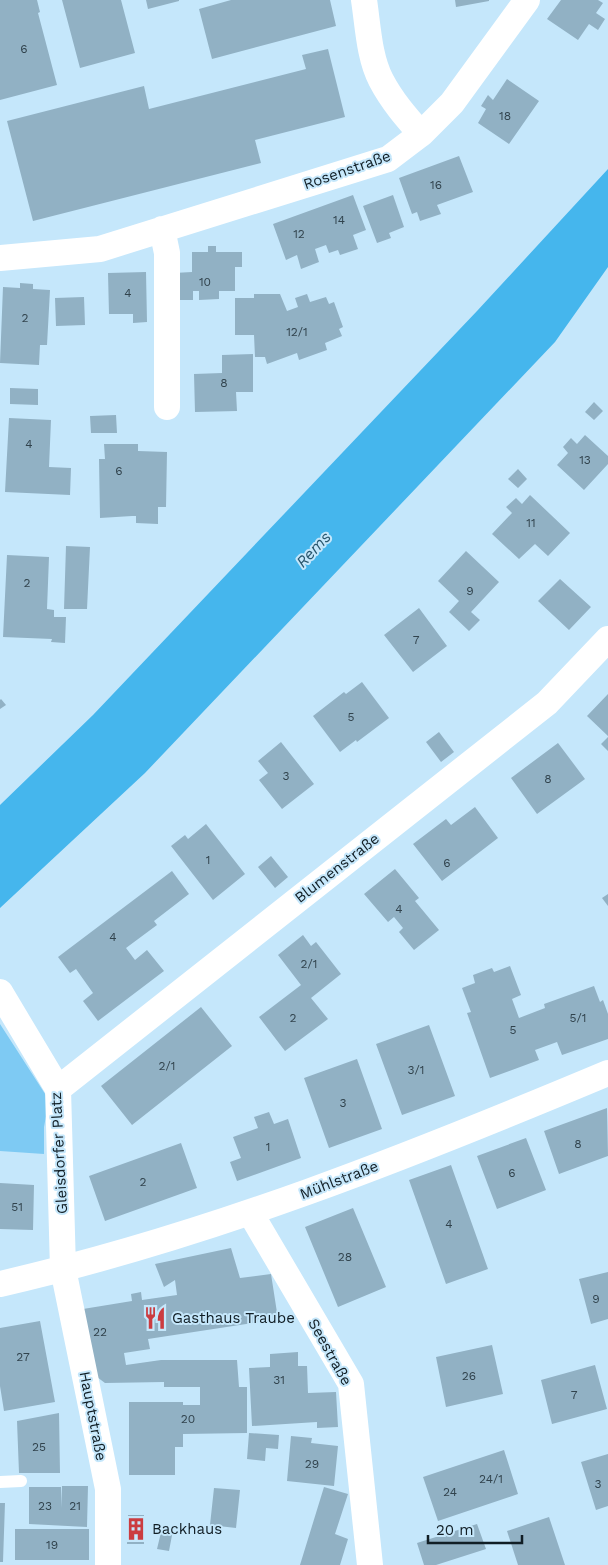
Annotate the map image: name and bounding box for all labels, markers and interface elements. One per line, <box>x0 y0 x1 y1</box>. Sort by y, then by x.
house number: 6 <box>20 42 28 56</box>
house number: 18 <box>499 109 511 123</box>
street label: Rosenstraße <box>301 147 393 193</box>
house number: 16 <box>430 178 442 192</box>
house number: 14 <box>333 213 345 227</box>
house number: 12 <box>293 227 305 241</box>
house number: 10 <box>199 275 211 289</box>
house number: 4 <box>124 286 132 300</box>
house number: 2 <box>22 311 29 325</box>
house number: 12/1 <box>286 325 308 339</box>
house number: 8 <box>220 376 228 390</box>
house number: 4 <box>25 437 33 451</box>
house number: 13 <box>579 453 591 467</box>
house number: 6 <box>115 464 123 478</box>
house number: 11 <box>526 516 536 530</box>
water label: Rems <box>292 527 335 571</box>
house number: 2 <box>24 576 31 590</box>
house number: 9 <box>466 584 474 598</box>
house number: 7 <box>413 633 420 647</box>
house number: 5 <box>348 710 355 724</box>
house number: 3 <box>283 769 290 783</box>
house number: 8 <box>544 772 552 786</box>
street label: Blumenstraße <box>291 829 383 907</box>
house number: 1 <box>206 853 210 867</box>
house number: 6 <box>443 856 451 870</box>
house number: 4 <box>395 902 403 916</box>
house number: 4 <box>109 930 117 944</box>
house number: 2/1 <box>301 957 317 971</box>
house number: 2 <box>290 1011 297 1025</box>
house number: 5/1 <box>570 1011 586 1025</box>
house number: 5 <box>510 1023 517 1037</box>
house number: 2/1 <box>159 1059 175 1073</box>
house number: 3/1 <box>408 1063 424 1077</box>
street label: Gleisdorfer Platz <box>47 1092 71 1214</box>
house number: 3 <box>340 1096 347 1110</box>
house number: 8 <box>574 1137 582 1151</box>
house number: 1 <box>266 1140 270 1154</box>
street label: Mühlstraße <box>297 1157 381 1203</box>
house number: 6 <box>508 1166 516 1180</box>
house number: 2 <box>140 1175 147 1189</box>
house number: 51 <box>11 1200 23 1214</box>
house number: 4 <box>445 1217 453 1231</box>
house number: 28 <box>338 1250 352 1264</box>
house number: 9 <box>592 1292 600 1306</box>
restaurant icon: Gasthaus Traube <box>142 1305 168 1331</box>
place label: Gasthaus Traube <box>172 1309 295 1327</box>
street label: Seestraße <box>304 1316 356 1388</box>
house number: 22 <box>93 1325 107 1339</box>
house number: 27 <box>16 1350 30 1364</box>
house number: 26 <box>462 1369 476 1383</box>
street label: Hauptstraße <box>76 1370 110 1462</box>
house number: 31 <box>273 1373 285 1387</box>
house number: 7 <box>571 1388 578 1402</box>
house number: 20 <box>181 1412 195 1426</box>
house number: 25 <box>32 1440 46 1454</box>
house number: 29 <box>305 1457 319 1471</box>
house number: 24/1 <box>479 1472 503 1486</box>
house number: 3 <box>595 1477 602 1491</box>
house number: 24 <box>443 1485 457 1499</box>
house number: 23 <box>38 1499 52 1513</box>
house number: 21 <box>69 1499 81 1513</box>
scale bar <box>428 1512 522 1544</box>
building icon: Backhaus <box>123 1516 149 1542</box>
place label: Backhaus <box>152 1520 222 1538</box>
text: 20 m <box>436 1521 474 1539</box>
house number: 19 <box>46 1538 58 1552</box>

